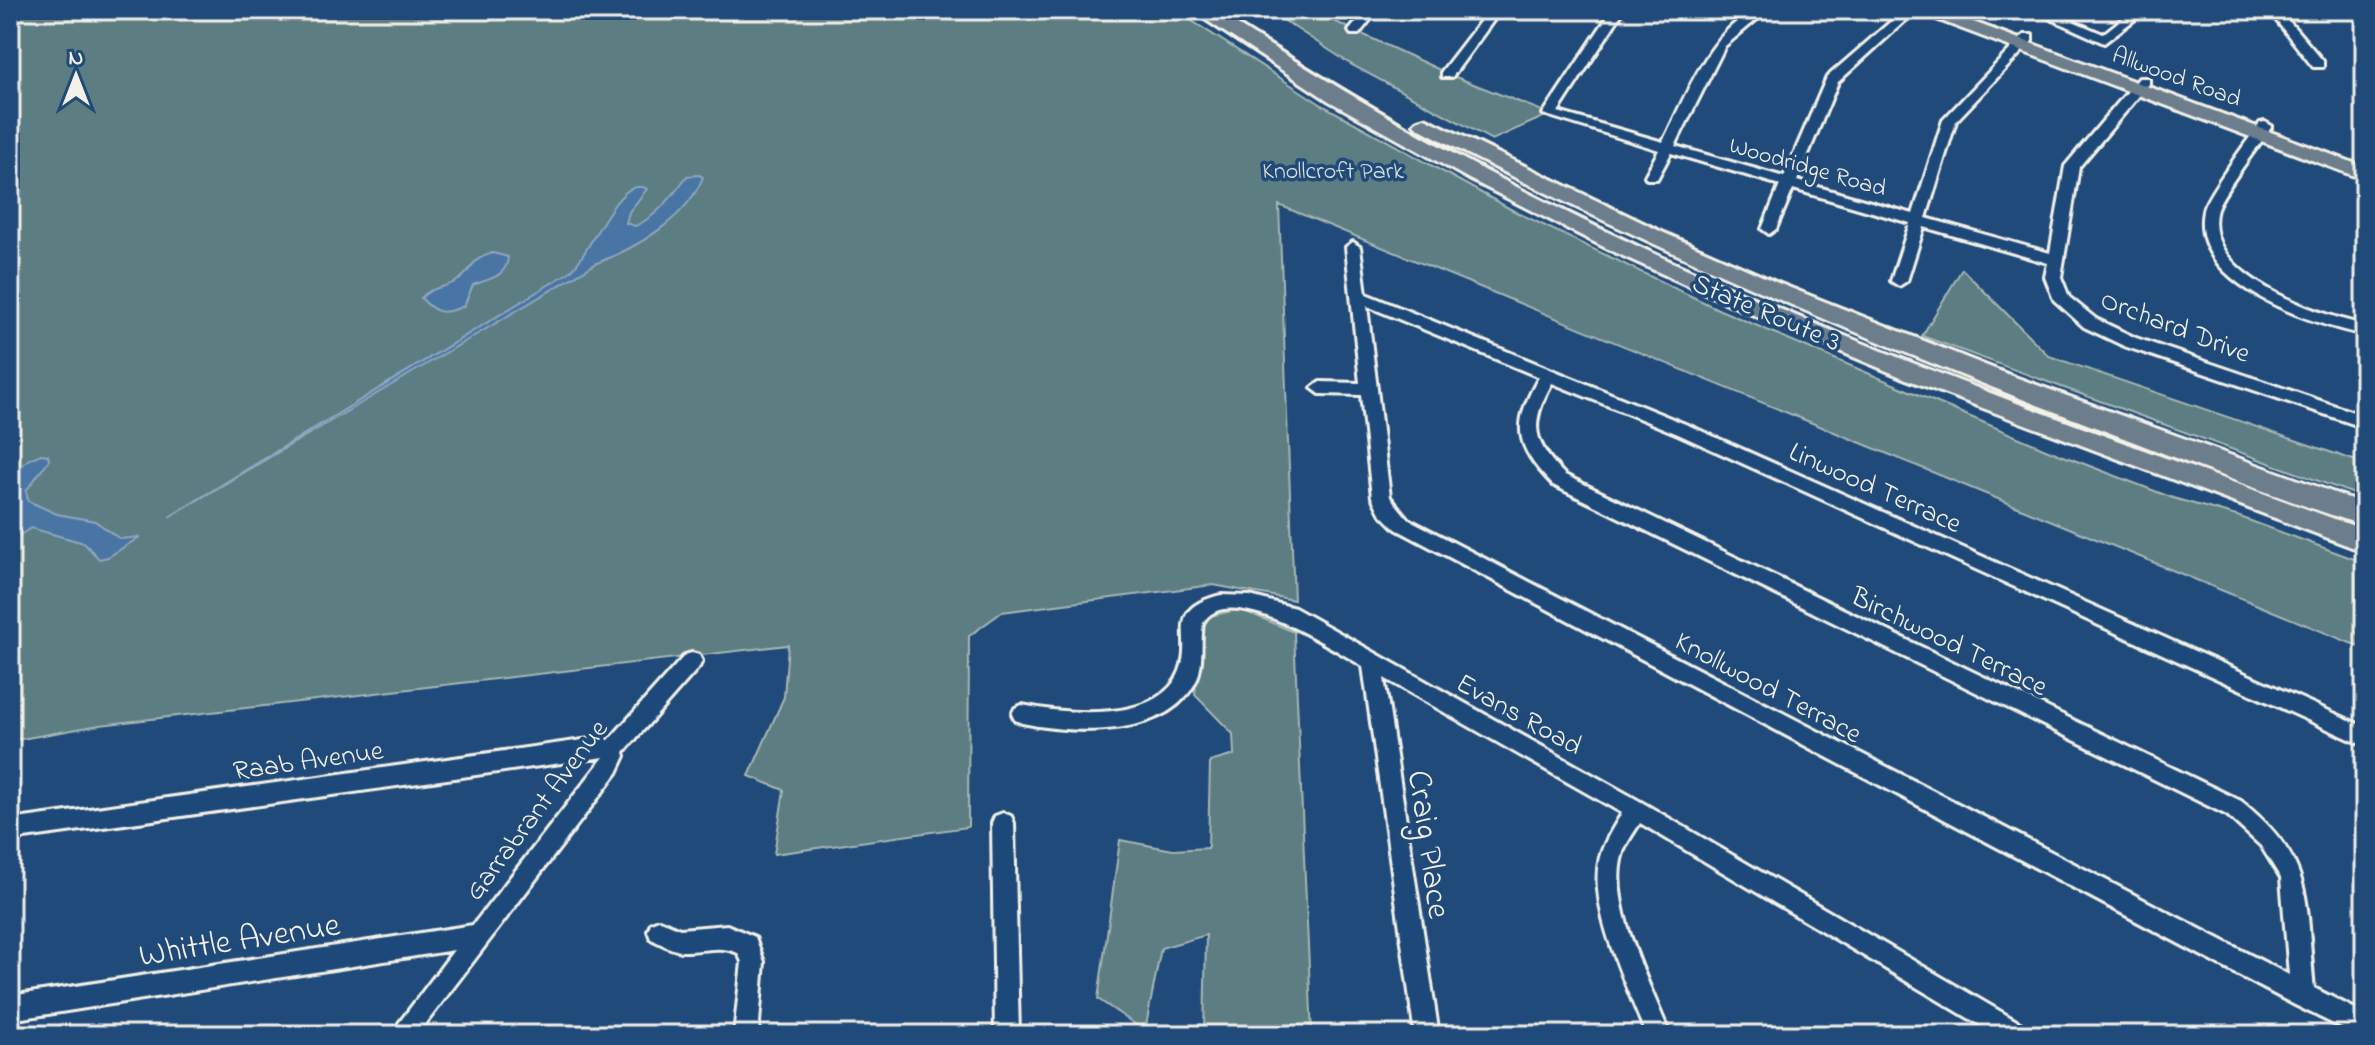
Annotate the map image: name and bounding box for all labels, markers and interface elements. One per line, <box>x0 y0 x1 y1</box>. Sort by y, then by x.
north arrow <box>36 36 116 116</box>
street label: Allwood Road <box>2107 39 2246 118</box>
text: N <box>69 43 83 75</box>
street label: Woodridge Road <box>1725 129 1891 208</box>
park label: Knollcroft Park <box>1262 155 1404 190</box>
street label: State Route 3 <box>1685 264 1846 364</box>
street label: Orchard Drive <box>2094 281 2256 376</box>
street label: Linwood Terrace <box>1782 433 1968 546</box>
street label: Birchwood Terrace <box>1842 577 2054 709</box>
street label: Knollwood Terrace <box>1667 623 1869 756</box>
street label: Evans Road <box>1448 664 1589 768</box>
street label: Garrabrant Avenue <box>456 711 620 910</box>
street label: Raab Avenue <box>231 732 387 793</box>
street label: Craig Place <box>1392 767 1462 923</box>
street label: Whittle Avenue <box>136 901 344 982</box>

